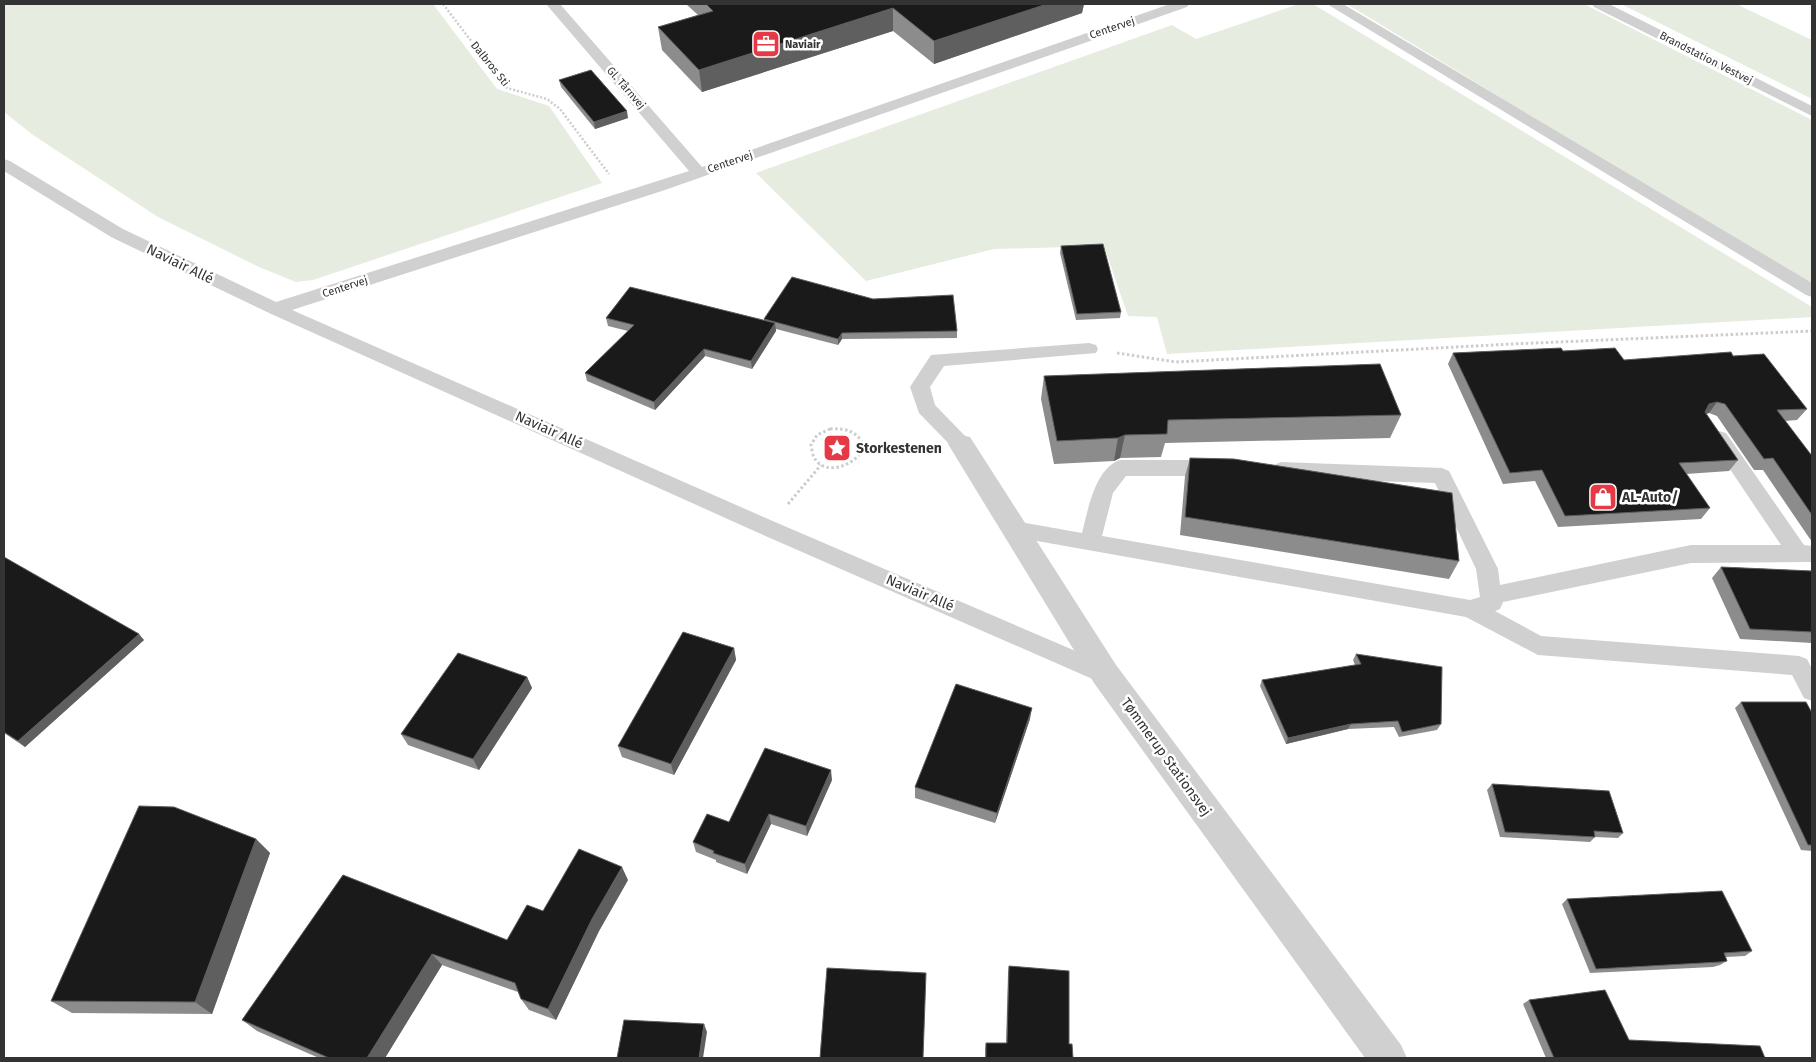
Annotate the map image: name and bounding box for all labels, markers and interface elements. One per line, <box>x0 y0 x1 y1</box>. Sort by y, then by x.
street label: Centervej <box>1088 14 1136 42</box>
office icon: Naviair <box>751 29 781 59</box>
street label: Brandstation Vestvej <box>1657 29 1755 87</box>
place label: Naviair <box>785 38 821 51</box>
street label: Dalbros Sti <box>468 39 512 89</box>
street label: Gl. Tårnvej <box>604 64 648 112</box>
street label: Centervej <box>706 148 754 176</box>
street label: Naviair Allé <box>144 241 216 287</box>
street label: Centervej <box>321 274 369 300</box>
street label: Naviair Allé <box>513 408 585 452</box>
place icon: Storkestenen <box>822 433 852 463</box>
place label: Storkestenen <box>856 440 942 457</box>
shop icon: AL-Auto/ <box>1588 482 1618 512</box>
place label: AL-Auto/ <box>1621 489 1678 506</box>
street label: Naviair Allé <box>883 571 957 615</box>
street label: Tømmerup Stationsvej <box>1117 695 1215 819</box>

